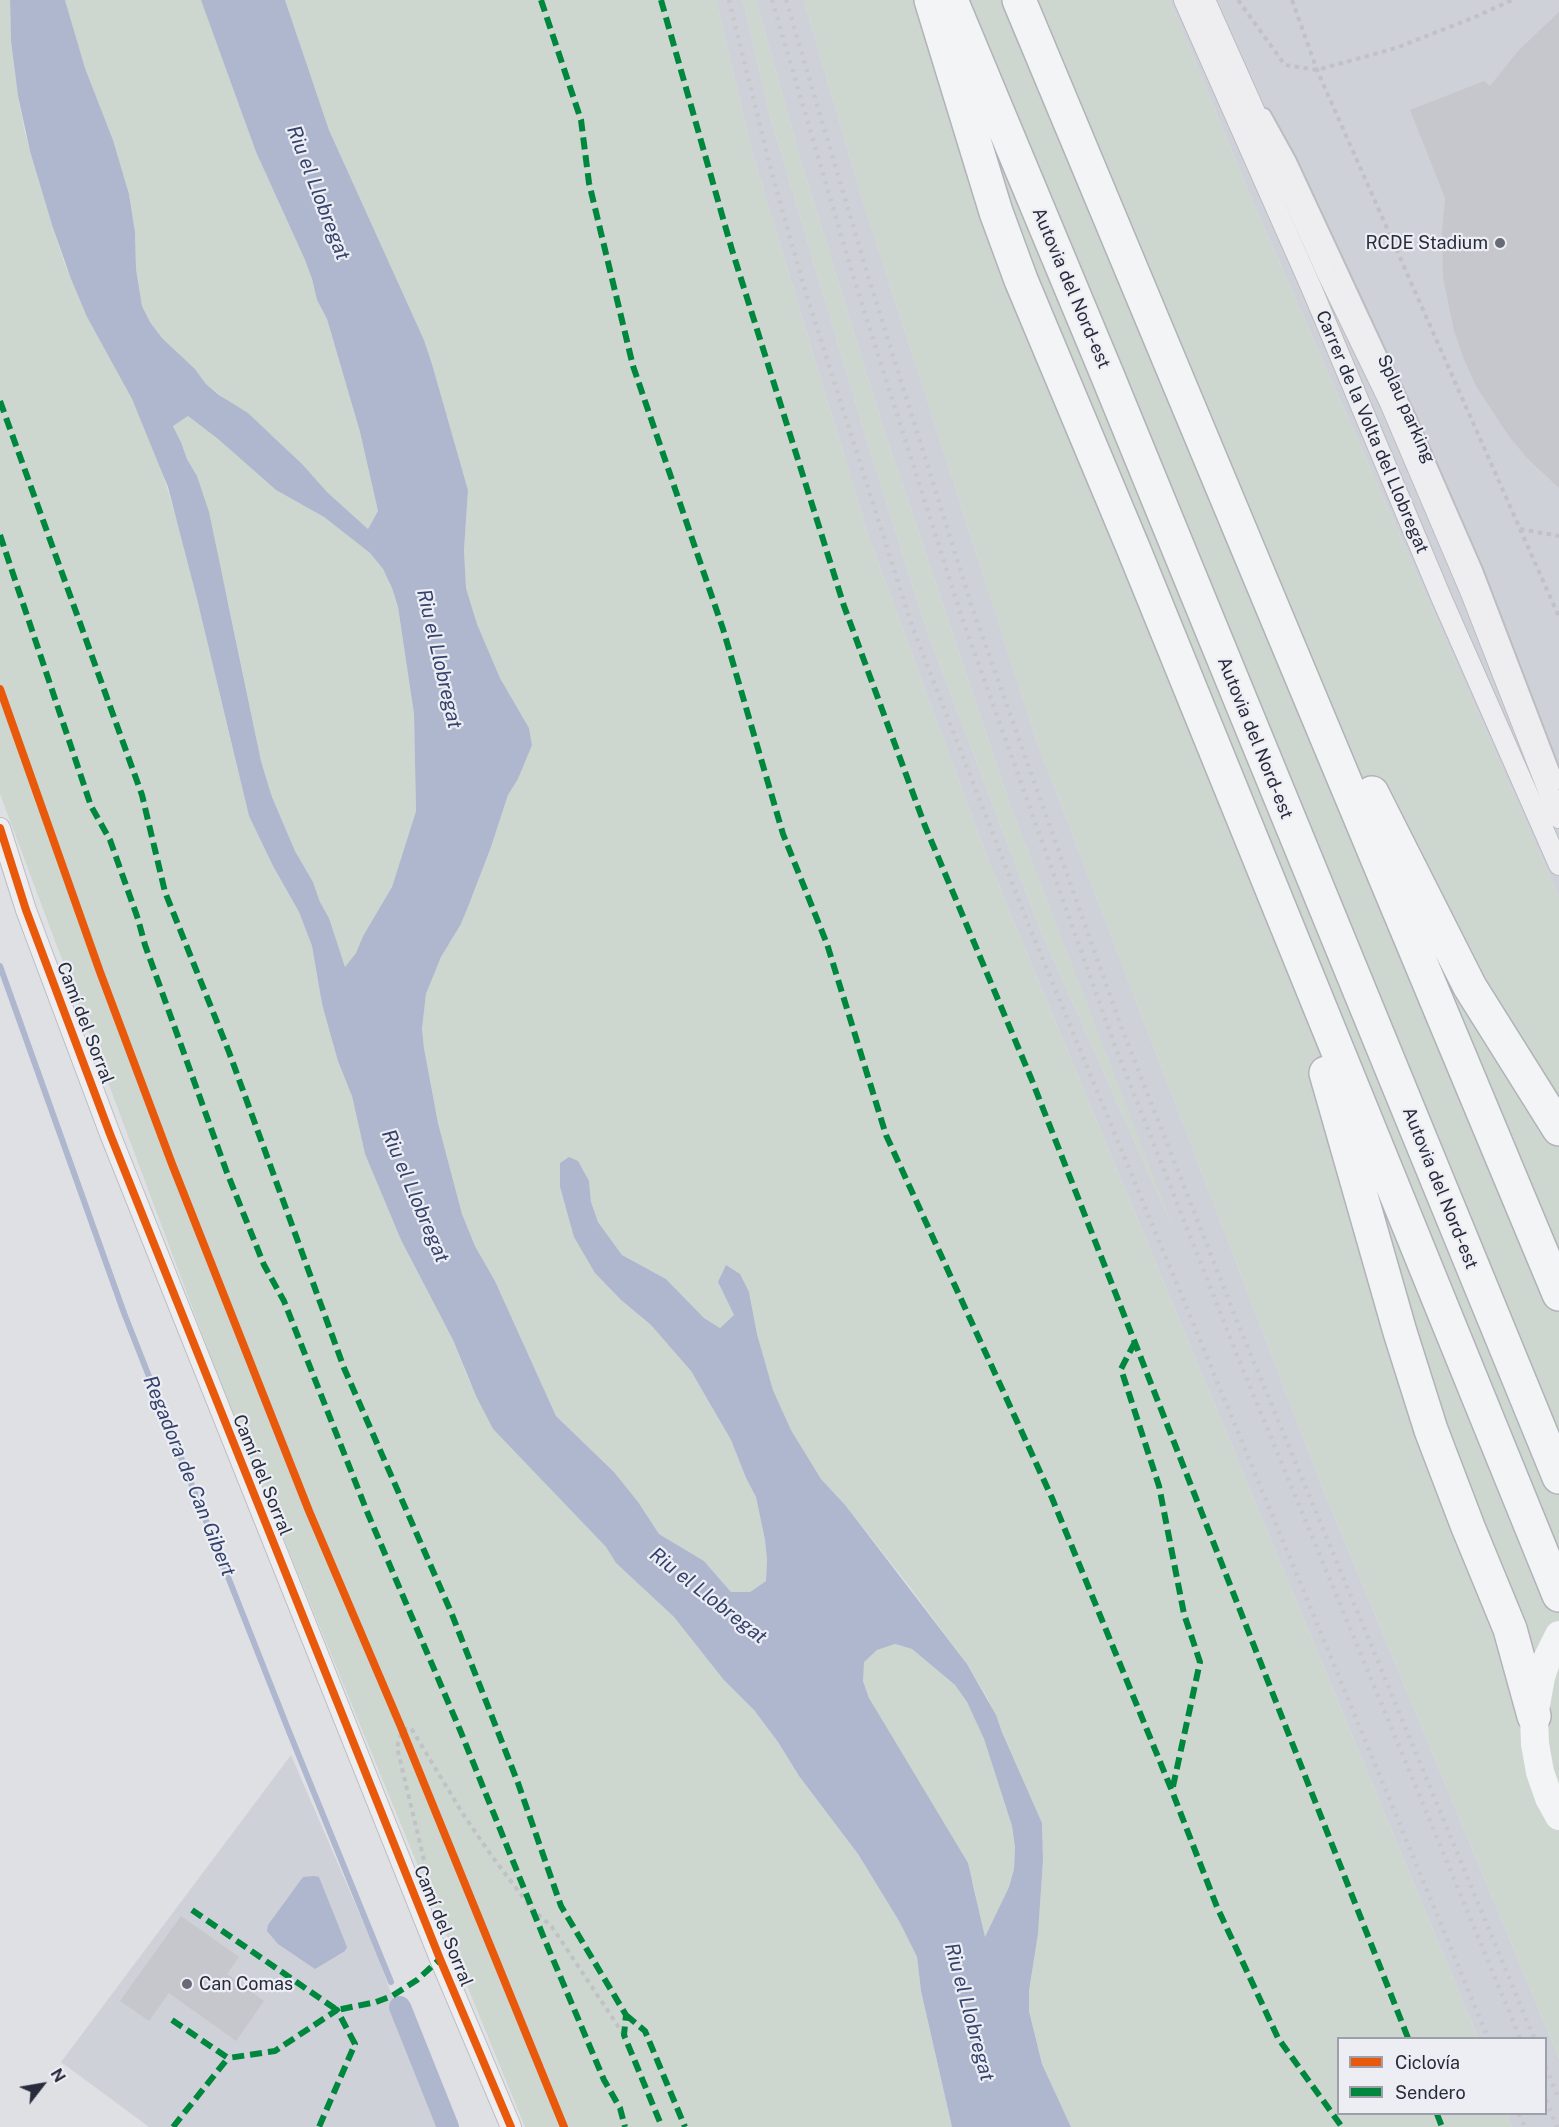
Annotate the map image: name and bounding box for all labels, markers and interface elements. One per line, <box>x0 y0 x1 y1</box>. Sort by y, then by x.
water label: Riu el Llobregat <box>281 122 355 264</box>
street label: Autovia del Nord-est <box>1027 204 1115 372</box>
place label: RCDE Stadium <box>1366 232 1488 254</box>
marker: RCDE Stadium <box>1493 236 1507 250</box>
street label: Carrer de la Volta del Llobregat <box>1311 307 1433 557</box>
street label: Splau parking <box>1372 351 1440 467</box>
water label: Riu el Llobregat <box>411 587 467 731</box>
street label: Autovia del Nord-est <box>1213 654 1297 822</box>
street label: Camí del Sorral <box>52 959 118 1087</box>
street label: Autovia del Nord-est <box>1398 1104 1482 1272</box>
water label: Riu el Llobregat <box>376 1126 454 1266</box>
water label: Regadora de Can Gibert <box>138 1372 240 1580</box>
street label: Camí del Sorral <box>228 1411 296 1539</box>
water label: Riu el Llobregat <box>645 1543 771 1649</box>
street label: Camí del Sorral <box>409 1862 477 1990</box>
water label: Riu el Llobregat <box>939 1940 999 2084</box>
place label: Can Comas <box>199 1973 293 1995</box>
marker: Can Comas <box>180 1977 194 1991</box>
legend <box>1337 2037 1547 2115</box>
text: Ciclovía <box>1395 2052 1460 2073</box>
north arrow <box>12 2055 72 2115</box>
text: N <box>46 2065 69 2086</box>
text: Sendero <box>1395 2082 1466 2103</box>

